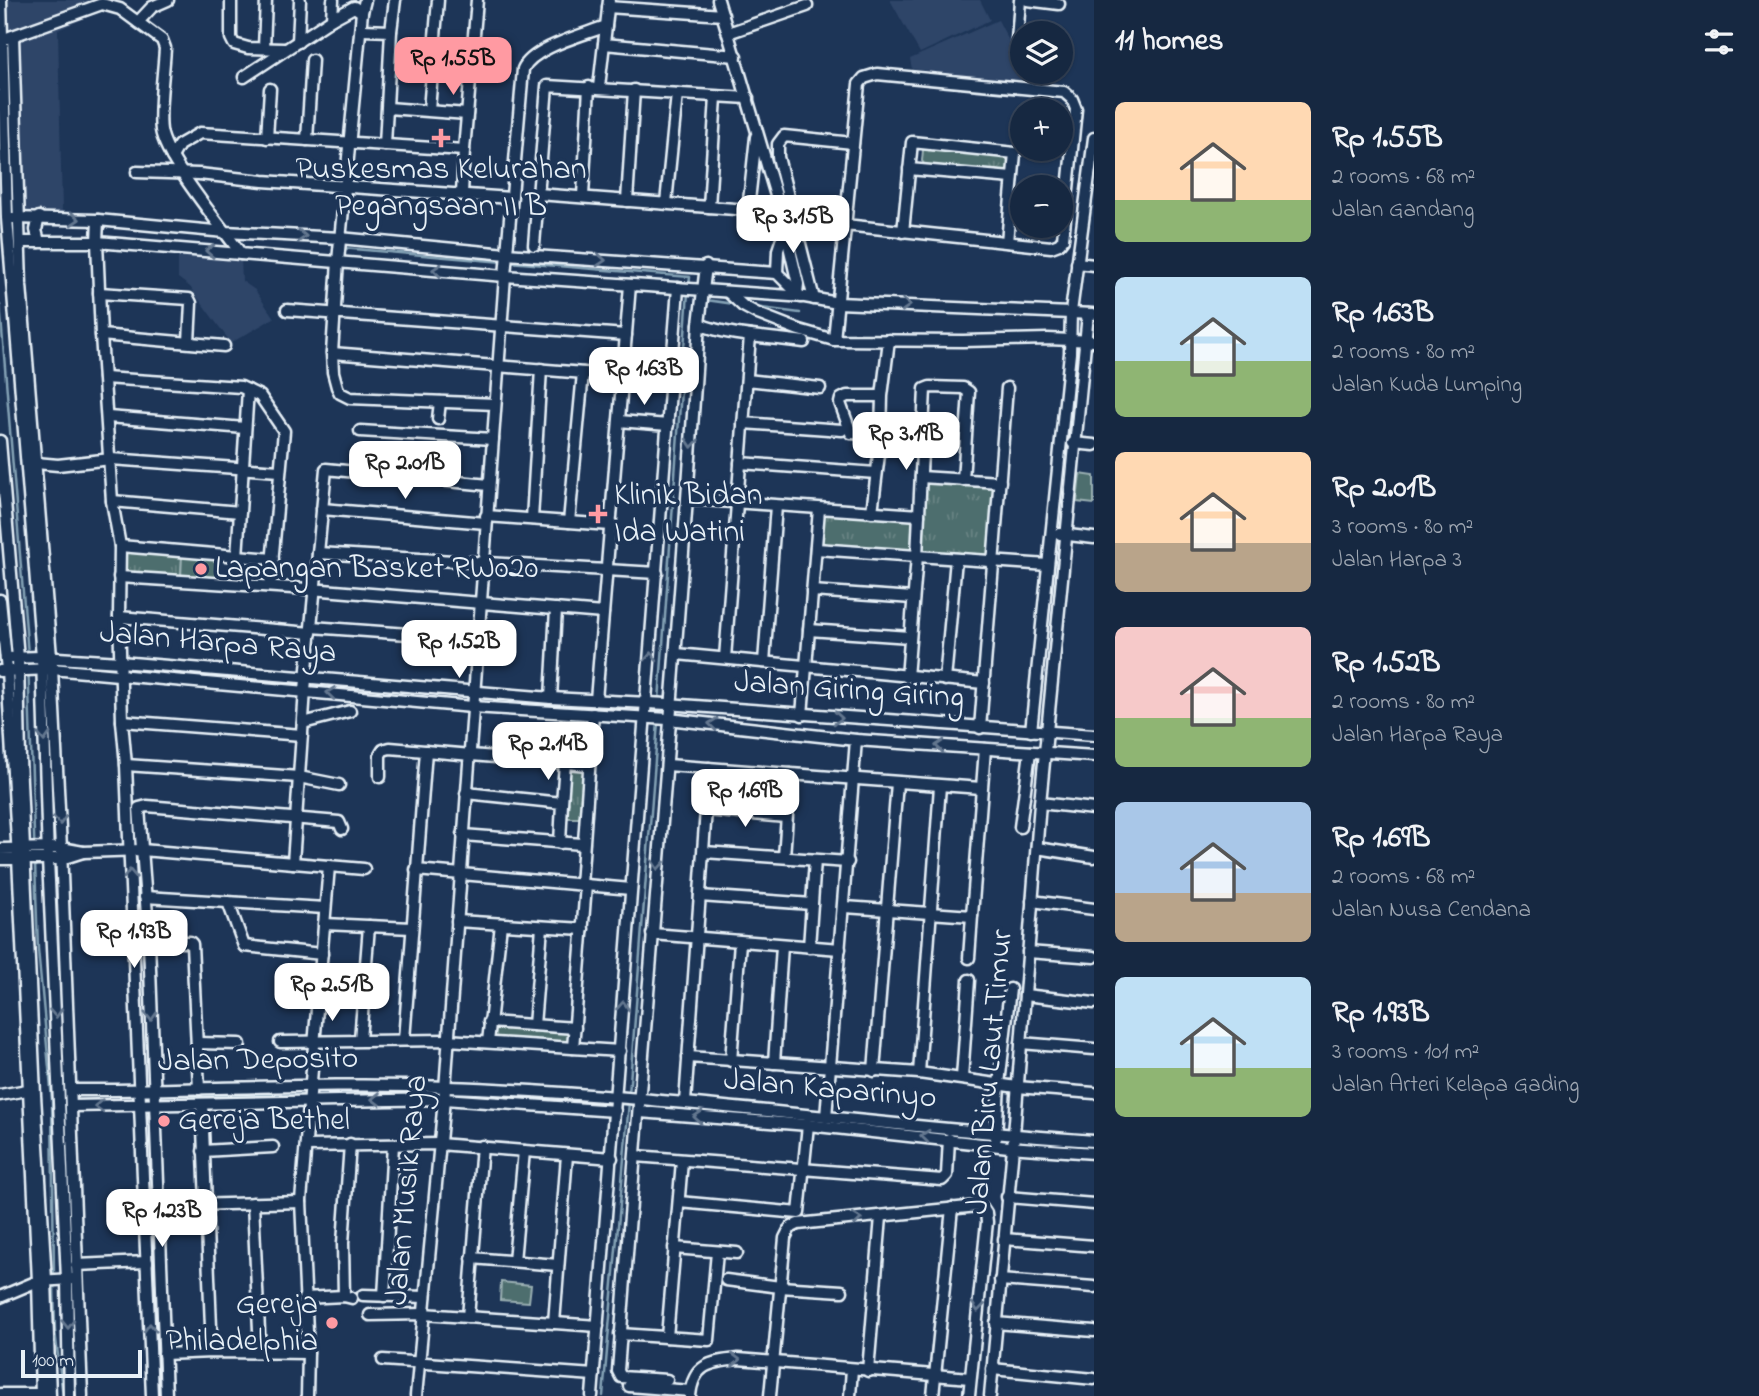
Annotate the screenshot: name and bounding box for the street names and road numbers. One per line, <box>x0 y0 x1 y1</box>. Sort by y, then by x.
street label: Jalan Harpa Raya <box>97 610 339 678</box>
street label: Jalan Giring Giring <box>732 660 966 722</box>
street label: Jalan Biru Laut Timur <box>955 927 1027 1216</box>
street label: Jalan Deposito <box>157 1036 359 1086</box>
street label: Jalan Kaparinyo <box>722 1057 938 1123</box>
street label: Jalan Musik Raya <box>375 1073 441 1307</box>

